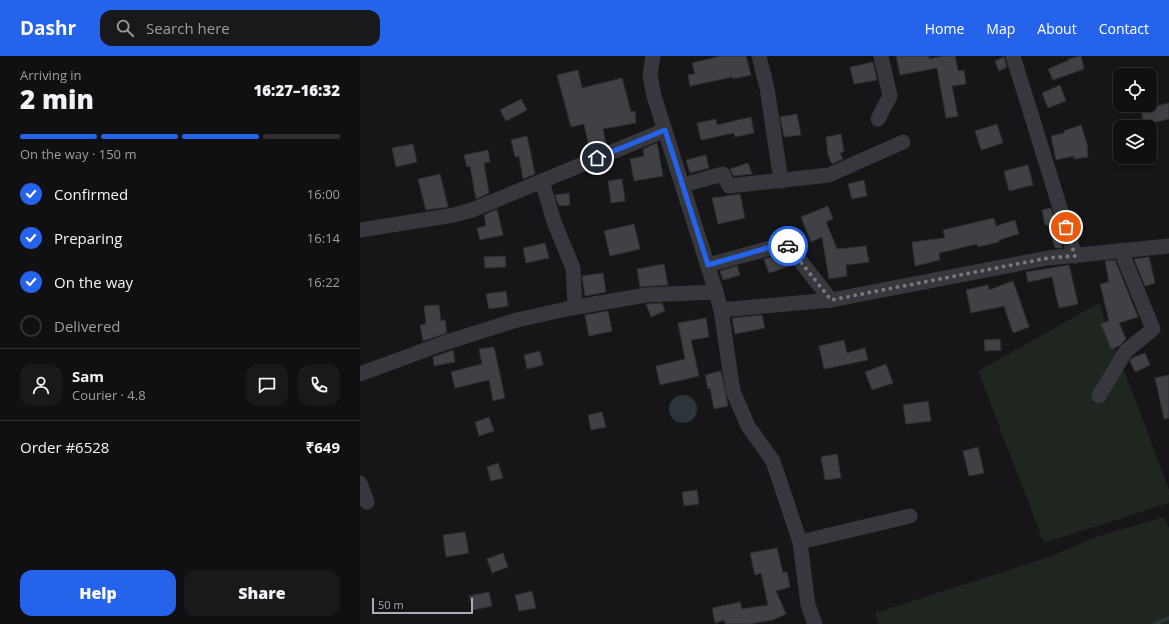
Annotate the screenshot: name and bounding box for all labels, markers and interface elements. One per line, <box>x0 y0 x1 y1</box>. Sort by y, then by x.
search box <box>100 10 380 46</box>
text: Dashr <box>20 15 76 41</box>
icon: search <box>114 17 136 39</box>
text: Search here <box>146 18 230 38</box>
text: Home <box>925 19 964 38</box>
text: Map <box>986 19 1015 38</box>
text: About <box>1037 19 1077 38</box>
text: Contact <box>1099 19 1149 38</box>
text: Arriving in <box>20 66 82 84</box>
map controls <box>1113 68 1157 164</box>
button: locate <box>1113 68 1157 112</box>
text: 16:27–16:32 <box>254 80 340 100</box>
text: 2 min <box>20 81 94 117</box>
button: layers <box>1113 120 1157 164</box>
pin <box>580 141 614 175</box>
text: On the way · 150 m <box>20 145 136 163</box>
icon: home <box>586 147 608 169</box>
icon: check <box>20 183 42 205</box>
text: Confirmed <box>54 184 128 204</box>
text: 16:00 <box>307 185 340 203</box>
pin <box>1049 210 1083 244</box>
icon: bag <box>1055 216 1077 238</box>
courier <box>768 226 808 266</box>
icon: check <box>20 227 42 249</box>
text: Preparing <box>54 228 122 248</box>
text: 16:14 <box>307 229 340 247</box>
icon: car <box>777 235 799 257</box>
icon: check <box>20 271 42 293</box>
text: On the way <box>54 272 133 292</box>
text: 16:22 <box>307 273 340 291</box>
text: Delivered <box>54 316 121 336</box>
button: person <box>20 364 62 406</box>
button: chat <box>246 364 288 406</box>
button: phone <box>298 364 340 406</box>
text: Sam <box>72 366 104 386</box>
text: Courier · 4.8 <box>72 386 146 404</box>
text: Order #6528 <box>20 437 109 457</box>
text: ₹649 <box>306 437 340 457</box>
button: Help <box>20 570 176 616</box>
button: Share <box>184 570 340 616</box>
scale bar <box>372 596 473 615</box>
text: 50 m <box>378 597 404 612</box>

